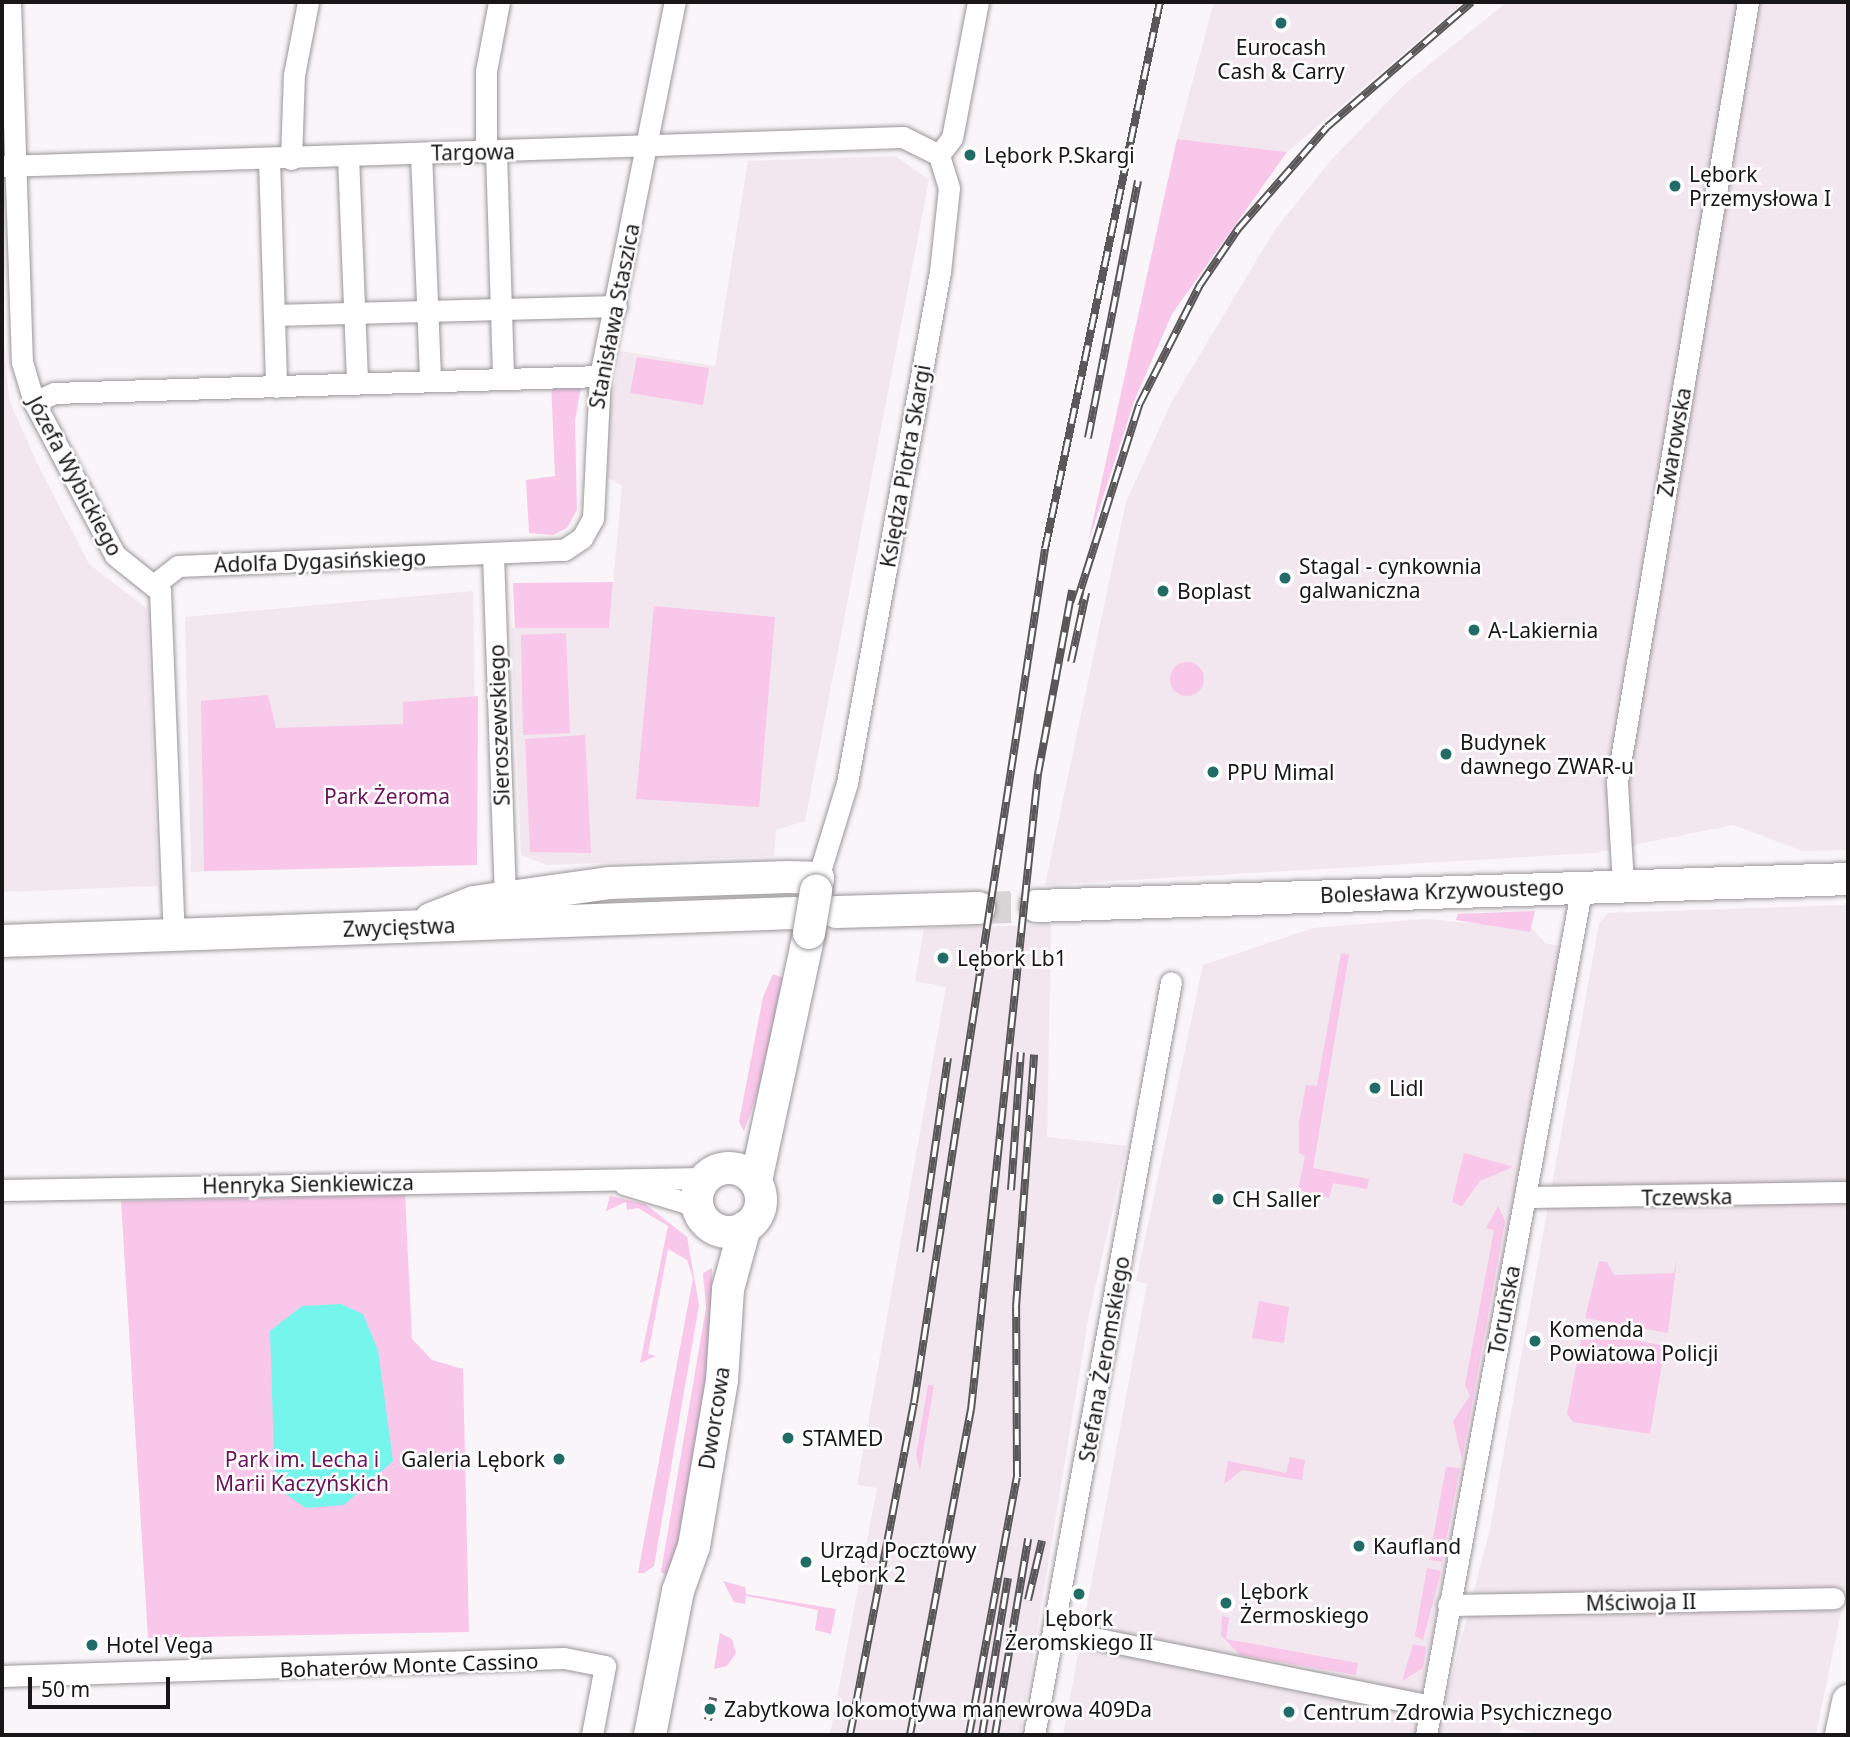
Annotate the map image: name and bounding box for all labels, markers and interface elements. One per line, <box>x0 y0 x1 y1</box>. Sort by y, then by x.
marker: Eurocash Cash & Carry <box>1273 15 1289 31</box>
place label: Eurocash Cash & Carry <box>1217 34 1345 84</box>
street label: Targowa <box>431 139 515 165</box>
place label: Lębork P.Skargi <box>984 142 1135 168</box>
marker: Lębork P.Skargi <box>962 147 978 163</box>
place label: Lębork Przemysłowa I <box>1689 161 1831 211</box>
marker: Lębork Przemysłowa I <box>1667 178 1683 194</box>
street label: Stanisława Staszica <box>584 221 644 411</box>
street label: Księdza Piotra Skargi <box>875 363 935 569</box>
street label: Zwarowska <box>1652 385 1696 499</box>
street label: Józefa Wybickiego <box>22 392 128 560</box>
street label: Adolfa Dygasińskiego <box>213 545 427 577</box>
place label: Stagal - cynkownia galwaniczna <box>1299 553 1482 603</box>
marker: Stagal - cynkownia galwaniczna <box>1277 570 1293 586</box>
place label: Boplast <box>1177 578 1251 604</box>
marker: Boplast <box>1155 583 1171 599</box>
place label: A-Lakiernia <box>1488 617 1598 643</box>
marker: A-Lakiernia <box>1466 622 1482 638</box>
street label: Sieroszewskiego <box>484 644 514 806</box>
place label: Budynek dawnego ZWAR-u <box>1460 729 1634 779</box>
marker: Budynek dawnego ZWAR-u <box>1438 746 1454 762</box>
place label: PPU Mimal <box>1227 759 1335 785</box>
marker: PPU Mimal <box>1205 764 1221 780</box>
park label: Park Żeroma <box>324 783 450 809</box>
street label: Bolesława Krzywoustego <box>1320 874 1564 908</box>
street label: Zwycięstwa <box>342 912 456 942</box>
place label: Lębork Lb1 <box>957 945 1067 971</box>
marker: Lębork Lb1 <box>935 950 951 966</box>
place label: Lidl <box>1389 1075 1424 1101</box>
marker: Lidl <box>1367 1080 1383 1096</box>
street label: Henryka Sienkiewicza <box>202 1170 414 1198</box>
street label: Tczewska <box>1641 1184 1733 1210</box>
place label: CH Saller <box>1232 1186 1321 1212</box>
marker: CH Saller <box>1210 1191 1226 1207</box>
street label: Stefana Żeromskiego <box>1073 1254 1135 1464</box>
street label: Toruńska <box>1483 1263 1525 1357</box>
place label: Komenda Powiatowa Policji <box>1549 1316 1718 1366</box>
marker: Komenda Powiatowa Policji <box>1527 1333 1543 1349</box>
street label: Dworcowa <box>693 1365 735 1471</box>
place label: STAMED <box>802 1425 883 1451</box>
marker: STAMED <box>780 1430 796 1446</box>
park label: Park im. Lecha i Marii Kaczyńskich <box>215 1446 389 1496</box>
place label: Galeria Lębork <box>401 1446 545 1472</box>
marker: Galeria Lębork <box>551 1451 567 1467</box>
place label: Kaufland <box>1373 1533 1461 1559</box>
place label: Urząd Pocztowy Lębork 2 <box>820 1537 976 1587</box>
marker: Kaufland <box>1351 1538 1367 1554</box>
marker: Urząd Pocztowy Lębork 2 <box>798 1554 814 1570</box>
place label: Lębork Żermoskiego <box>1240 1578 1369 1628</box>
marker: Lębork Żeromskiego II <box>1071 1586 1087 1602</box>
street label: Mściwoja II <box>1585 1588 1697 1616</box>
marker: Lębork Żermoskiego <box>1218 1595 1234 1611</box>
place label: Lębork Żeromskiego II <box>1005 1605 1153 1655</box>
place label: Hotel Vega <box>106 1632 213 1658</box>
marker: Hotel Vega <box>84 1637 100 1653</box>
street label: Bohaterów Monte Cassino <box>279 1648 539 1682</box>
scale bar <box>32 1664 173 1708</box>
text: 50 m <box>41 1675 90 1703</box>
place label: Zabytkowa lokomotywa manewrowa 409Da <box>724 1696 1152 1722</box>
place label: Centrum Zdrowia Psychicznego <box>1303 1699 1612 1725</box>
marker: Zabytkowa lokomotywa manewrowa 409Da <box>702 1701 718 1717</box>
marker: Centrum Zdrowia Psychicznego <box>1281 1704 1297 1720</box>

